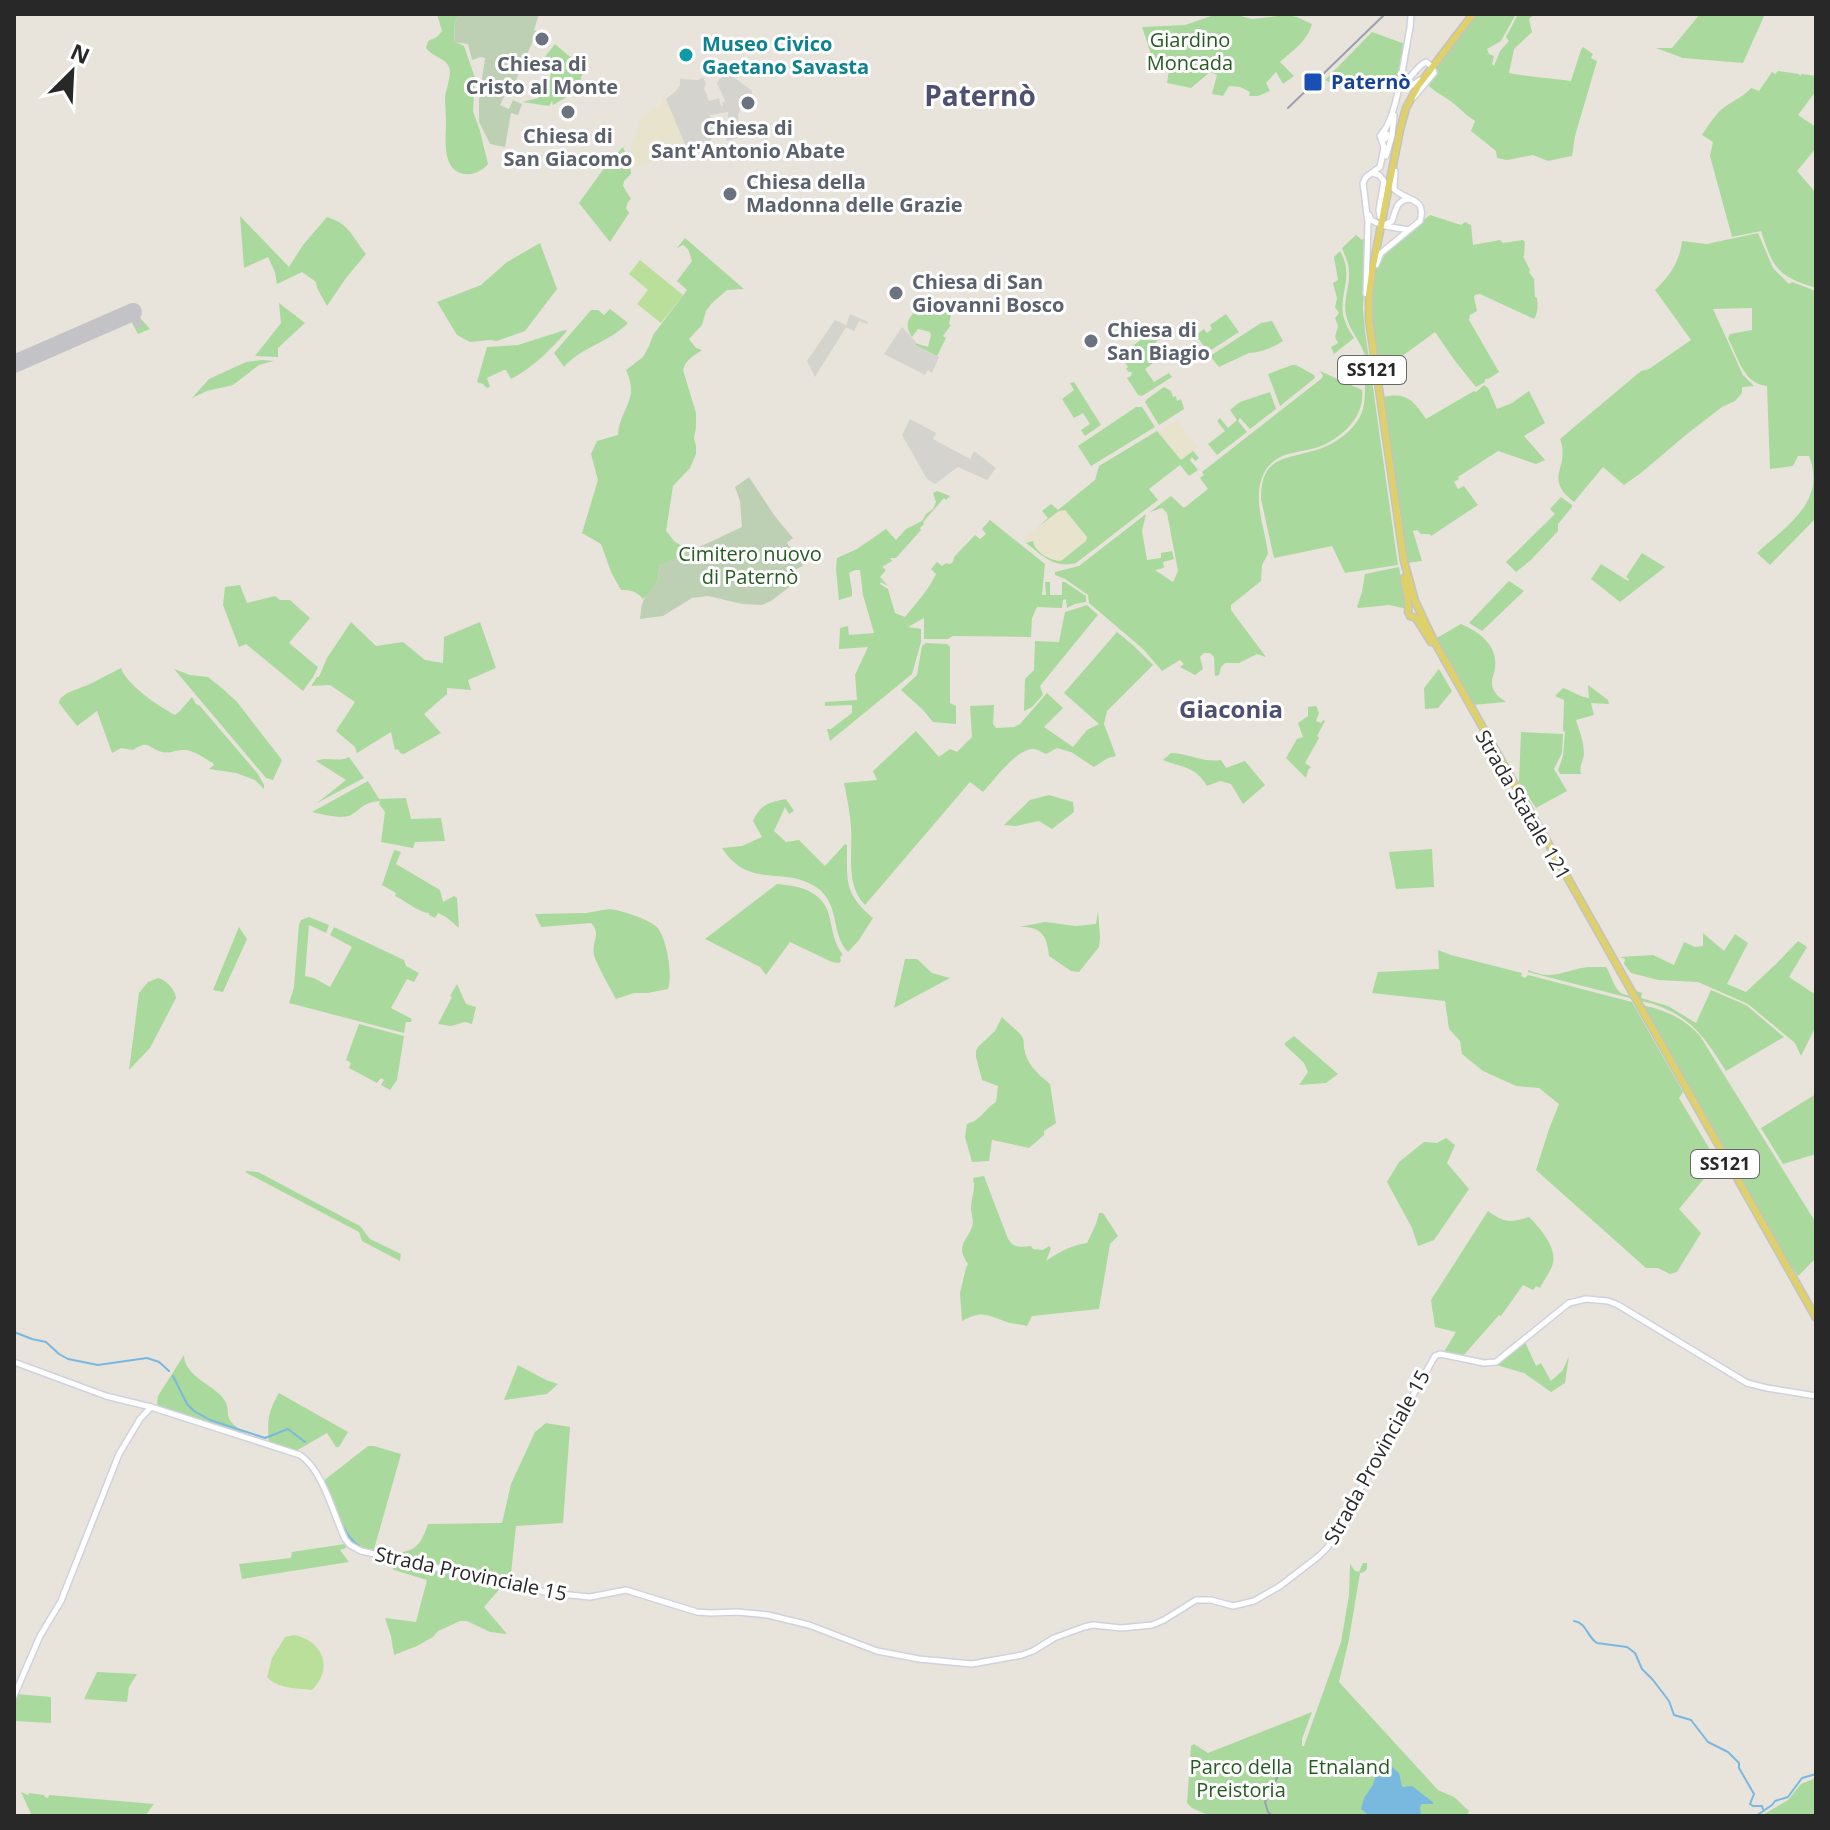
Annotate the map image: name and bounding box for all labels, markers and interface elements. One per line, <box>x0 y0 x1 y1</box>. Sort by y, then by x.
park label: Giardino Moncada <box>1147 26 1233 76</box>
marker: Chiesa di Cristo al Monte <box>533 30 551 48</box>
place label: Museo Civico Gaetano Savasta <box>702 30 869 80</box>
north arrow <box>32 32 112 112</box>
text: N <box>66 35 95 70</box>
marker: Museo Civico Gaetano Savasta <box>677 46 695 64</box>
place label: Chiesa di Cristo al Monte <box>466 50 618 100</box>
place label: Paternò <box>1331 68 1411 95</box>
marker: Paternò <box>1302 71 1324 93</box>
district label: Paternò <box>924 76 1036 114</box>
marker: Chiesa di Sant'Antonio Abate <box>739 94 757 112</box>
marker: Chiesa di San Giacomo <box>559 103 577 121</box>
place label: Chiesa di Sant'Antonio Abate <box>651 114 845 164</box>
place label: Chiesa di San Giacomo <box>504 122 632 172</box>
place label: Chiesa della Madonna delle Grazie <box>746 168 963 218</box>
marker: Chiesa della Madonna delle Grazie <box>721 185 739 203</box>
place label: Chiesa di San Giovanni Bosco <box>912 268 1064 318</box>
marker: Chiesa di San Giovanni Bosco <box>887 284 905 302</box>
place label: Chiesa di San Biagio <box>1107 316 1210 366</box>
marker: Chiesa di San Biagio <box>1082 332 1100 350</box>
road number: SS121 <box>1338 356 1406 384</box>
park label: Cimitero nuovo di Paternò <box>678 540 822 590</box>
district label: Giaconia <box>1179 692 1283 725</box>
street label: Strada Statale 121 <box>1469 725 1577 885</box>
road number: SS121 <box>1691 1150 1759 1178</box>
street label: Strada Provinciale 15 <box>1317 1365 1436 1549</box>
street label: Strada Provinciale 15 <box>373 1540 570 1607</box>
park label: Parco della Preistoria <box>1190 1753 1292 1803</box>
park label: Etnaland <box>1308 1753 1390 1780</box>

